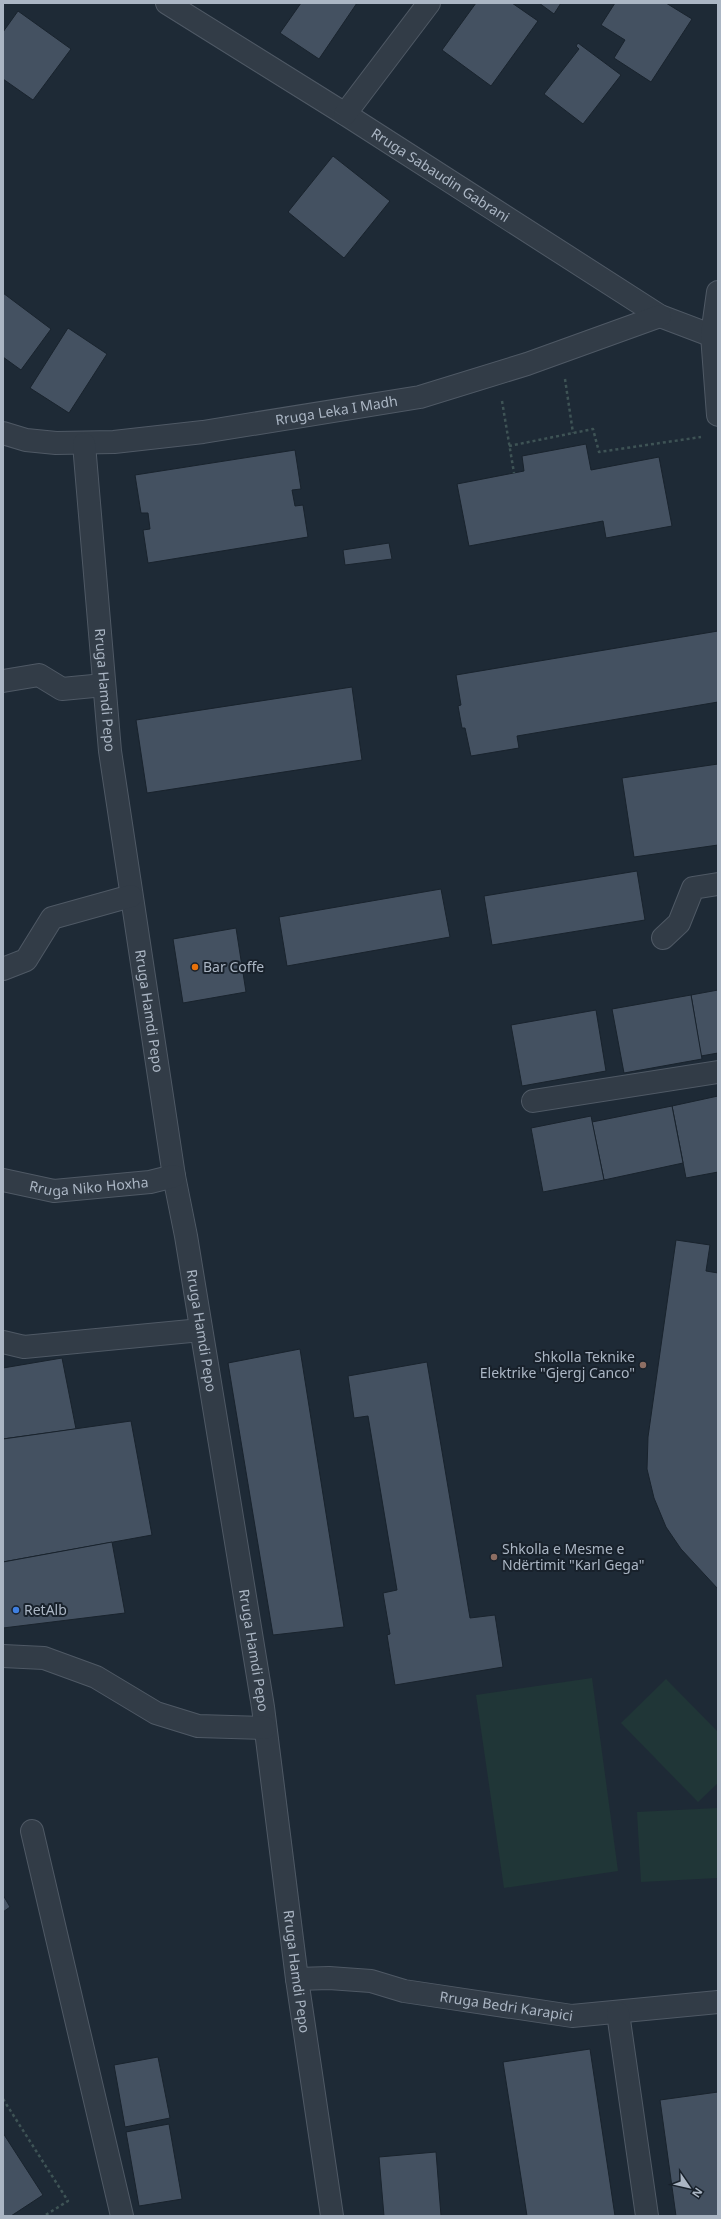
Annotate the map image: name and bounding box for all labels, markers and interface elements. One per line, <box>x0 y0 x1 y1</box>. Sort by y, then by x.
street label: Rruga Sabaudin Gabrani <box>368 123 513 226</box>
street label: Rruga Leka I Madh <box>274 391 399 429</box>
street label: Rruga Hamdi Pepo <box>91 627 120 753</box>
street label: Rruga Hamdi Pepo <box>131 948 168 1074</box>
place label: Bar Coffe <box>203 957 264 976</box>
marker: Bar Coffe <box>190 962 200 972</box>
street label: Rruga Niko Hoxha <box>28 1172 149 1200</box>
street label: Rruga Hamdi Pepo <box>183 1268 221 1393</box>
place label: Shkolla Teknike Elektrike "Gjergj Canco" <box>480 1347 635 1382</box>
marker: Shkolla Teknike Elektrike "Gjergj Canco" <box>638 1360 648 1370</box>
place label: Shkolla e Mesme e Ndërtimit "Karl Gega" <box>502 1539 644 1574</box>
marker: Shkolla e Mesme e Ndërtimit "Karl Gega" <box>489 1552 499 1562</box>
street label: Rruga Hamdi Pepo <box>235 1588 274 1713</box>
place label: RetAlb <box>24 1600 67 1619</box>
marker: RetAlb <box>11 1605 21 1615</box>
street label: Rruga Hamdi Pepo <box>279 1909 315 2034</box>
street label: Rruga Bedri Karapici <box>438 1986 574 2025</box>
north arrow <box>669 2167 709 2207</box>
text: N <box>689 2185 706 2201</box>

